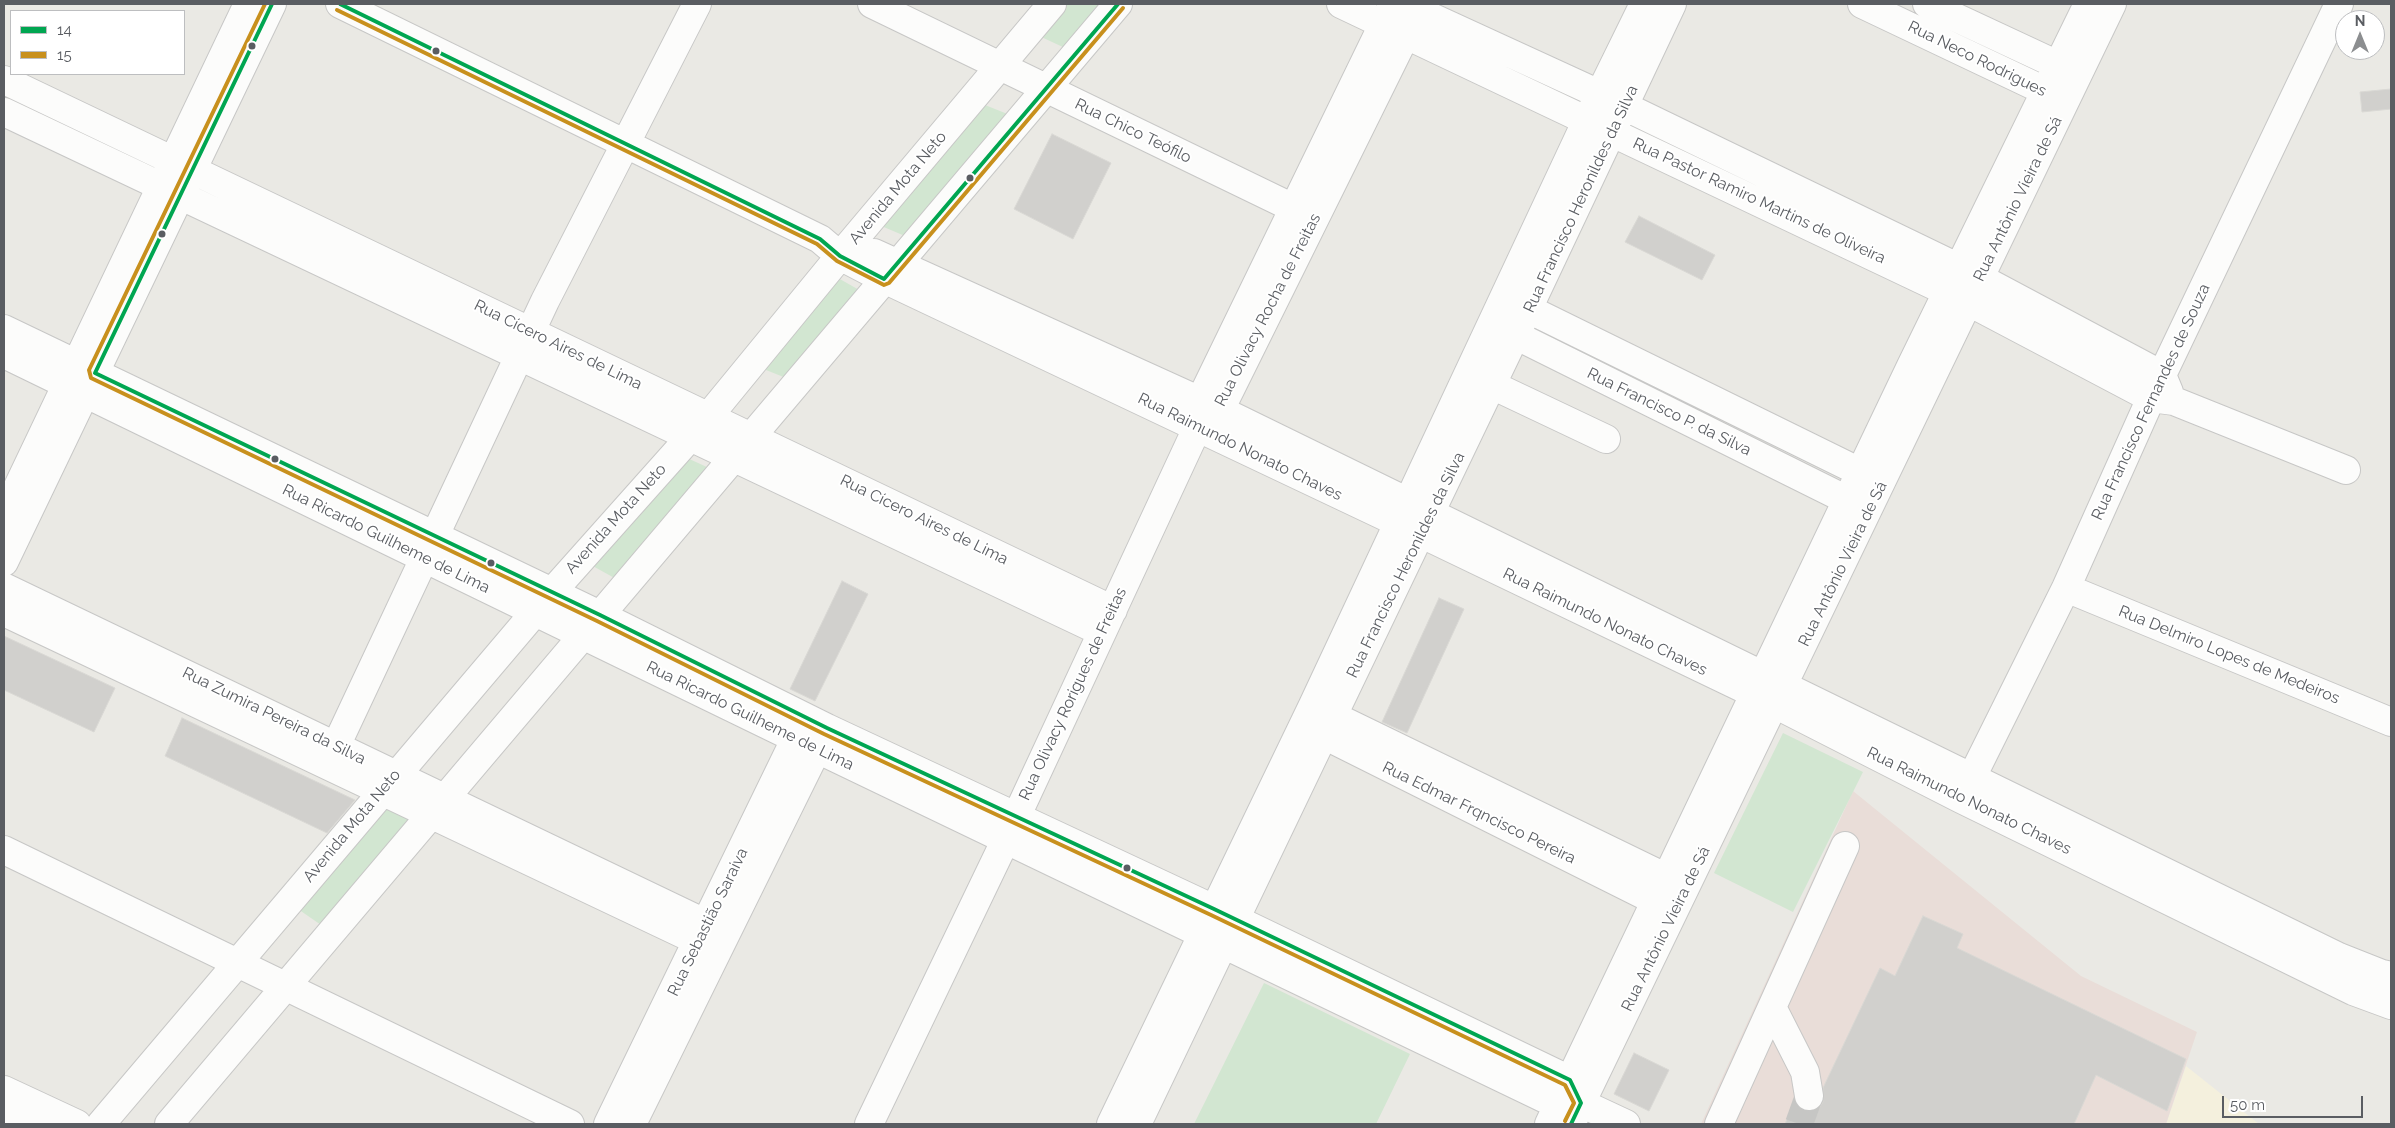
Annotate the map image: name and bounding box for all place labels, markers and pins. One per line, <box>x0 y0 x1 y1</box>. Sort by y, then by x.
unlabelled marker <box>247 41 257 51</box>
unlabelled marker <box>431 46 441 56</box>
unlabelled marker <box>965 173 975 183</box>
unlabelled marker <box>157 229 167 239</box>
unlabelled marker <box>270 454 280 464</box>
unlabelled marker <box>486 558 496 568</box>
unlabelled marker <box>1122 863 1132 873</box>

